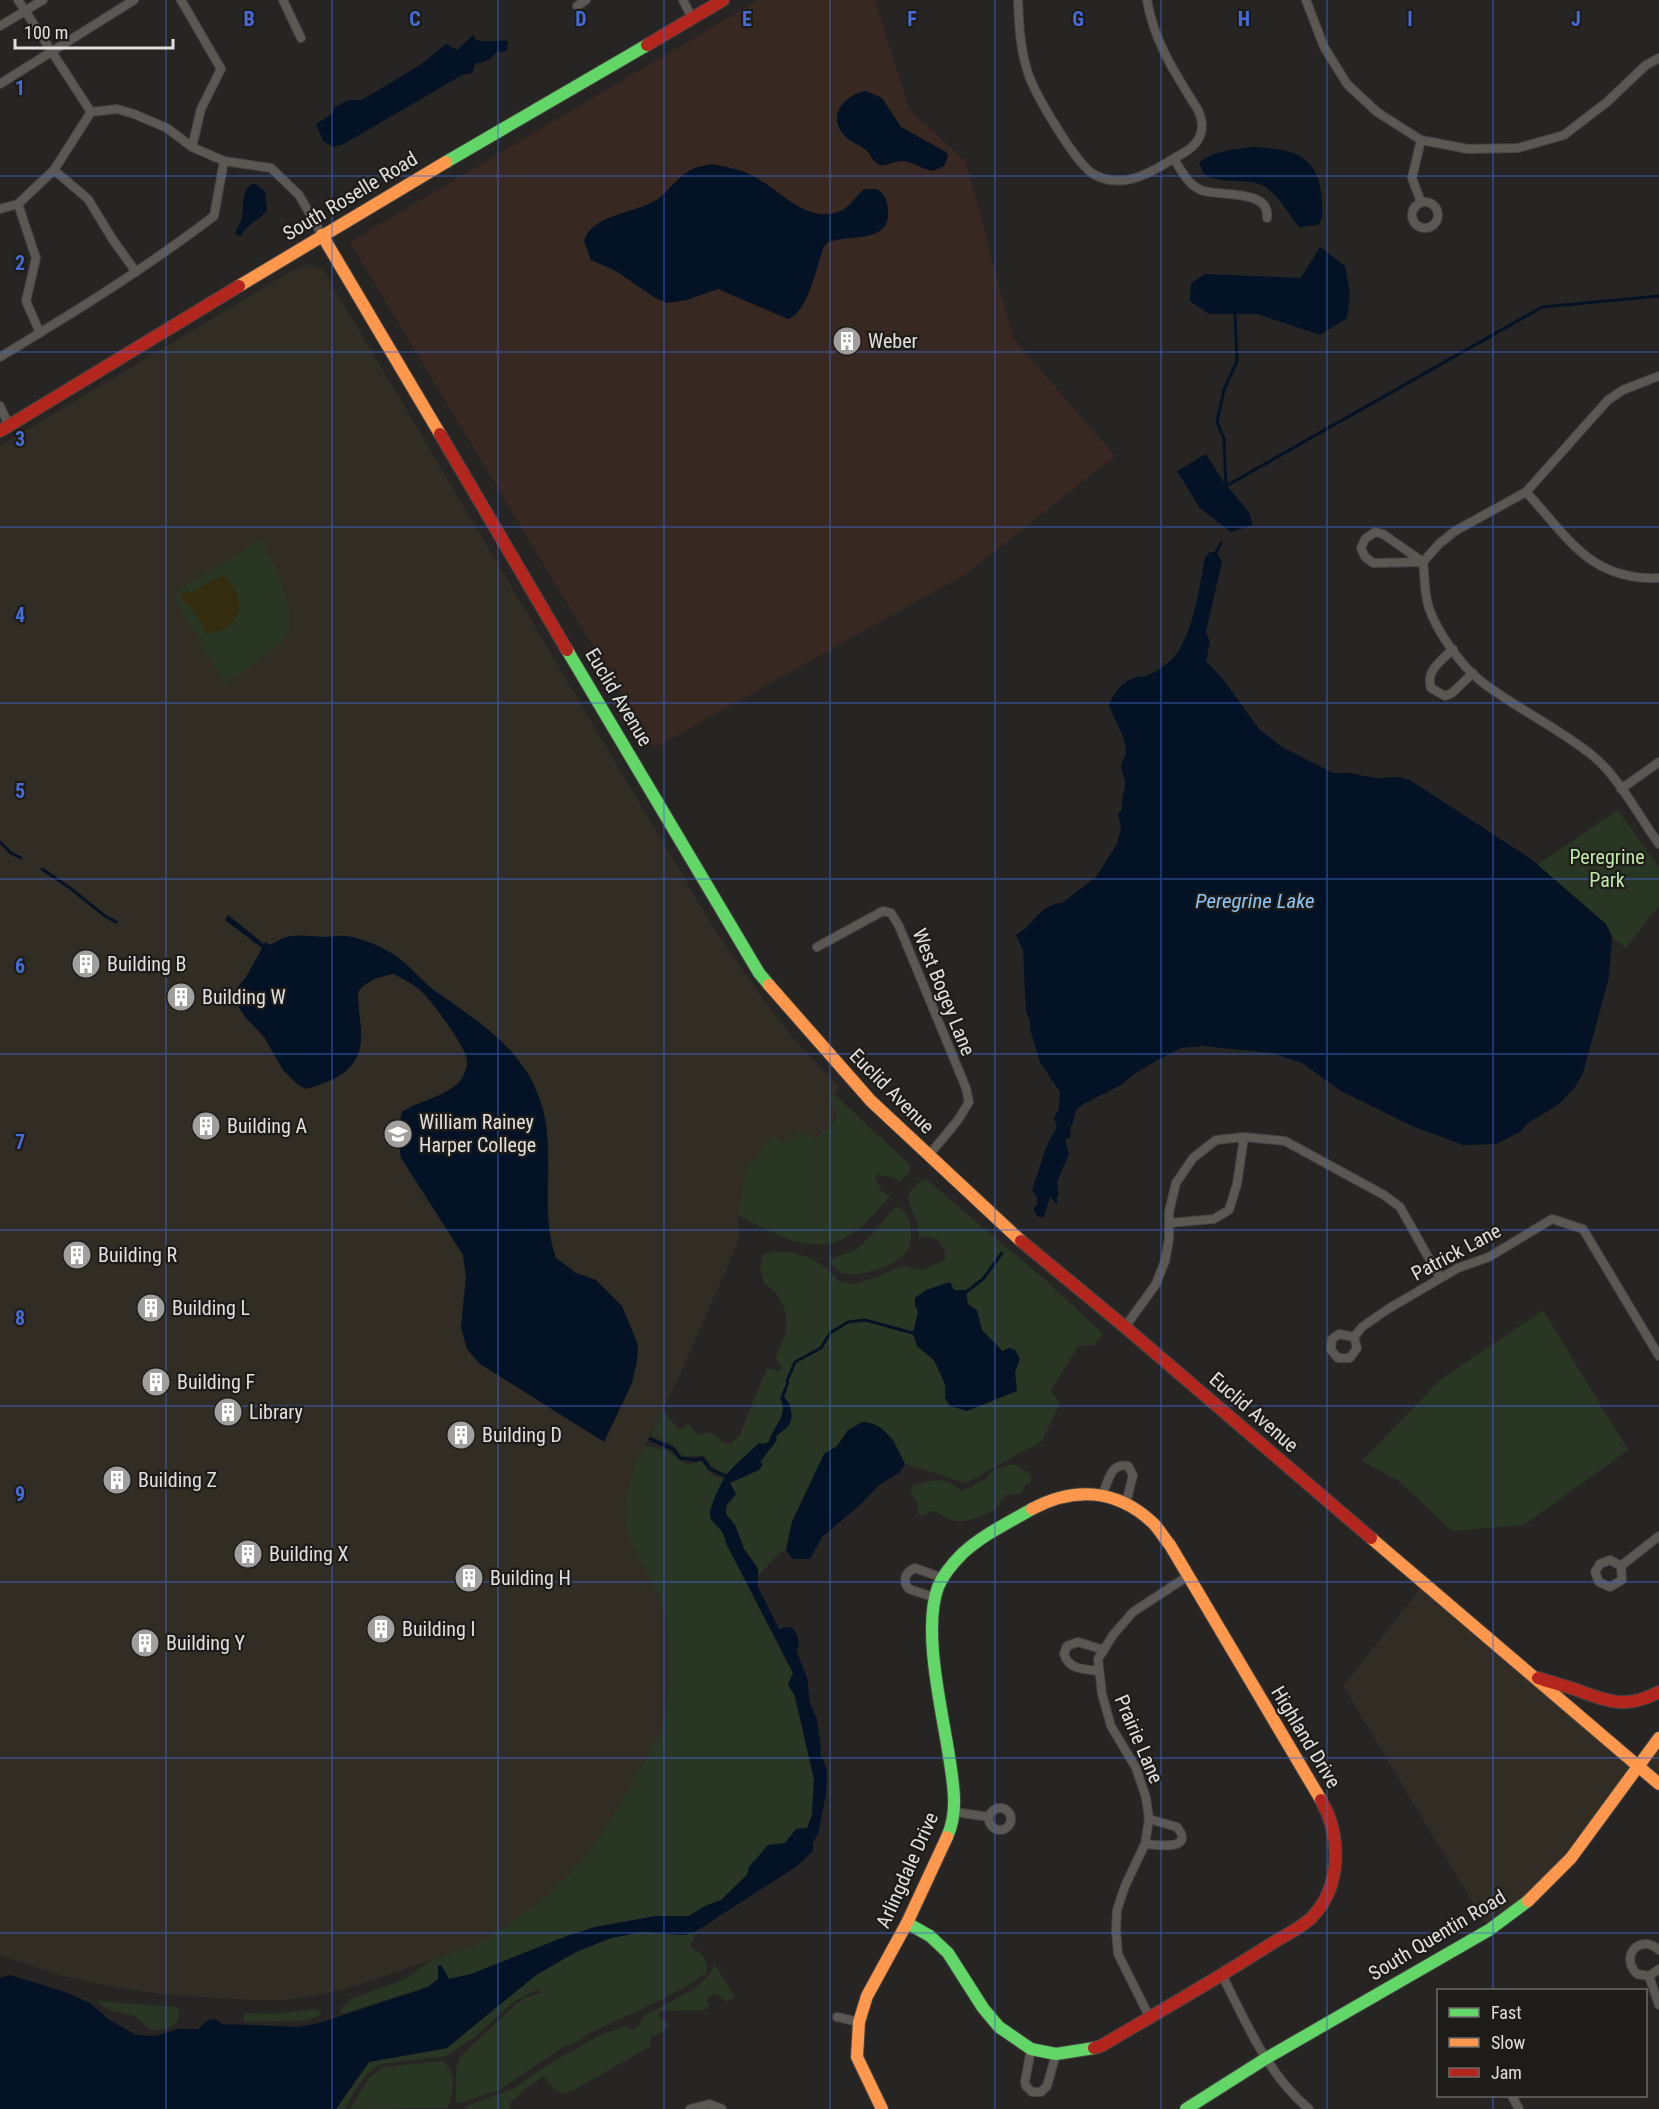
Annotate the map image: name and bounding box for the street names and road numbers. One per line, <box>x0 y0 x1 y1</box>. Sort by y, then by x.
street label: South Roselle Road <box>278 146 422 246</box>
street label: Euclid Avenue <box>580 644 658 750</box>
street label: West Bogey Lane <box>908 925 980 1059</box>
street label: Euclid Avenue <box>845 1044 939 1138</box>
street label: Patrick Lane <box>1407 1218 1505 1286</box>
street label: Euclid Avenue <box>1205 1367 1303 1457</box>
street label: Highland Drive <box>1266 1682 1346 1792</box>
street label: Prairie Lane <box>1110 1691 1168 1787</box>
street label: Arlingdale Drive <box>871 1808 943 1932</box>
street label: South Quentin Road <box>1364 1885 1510 1985</box>

